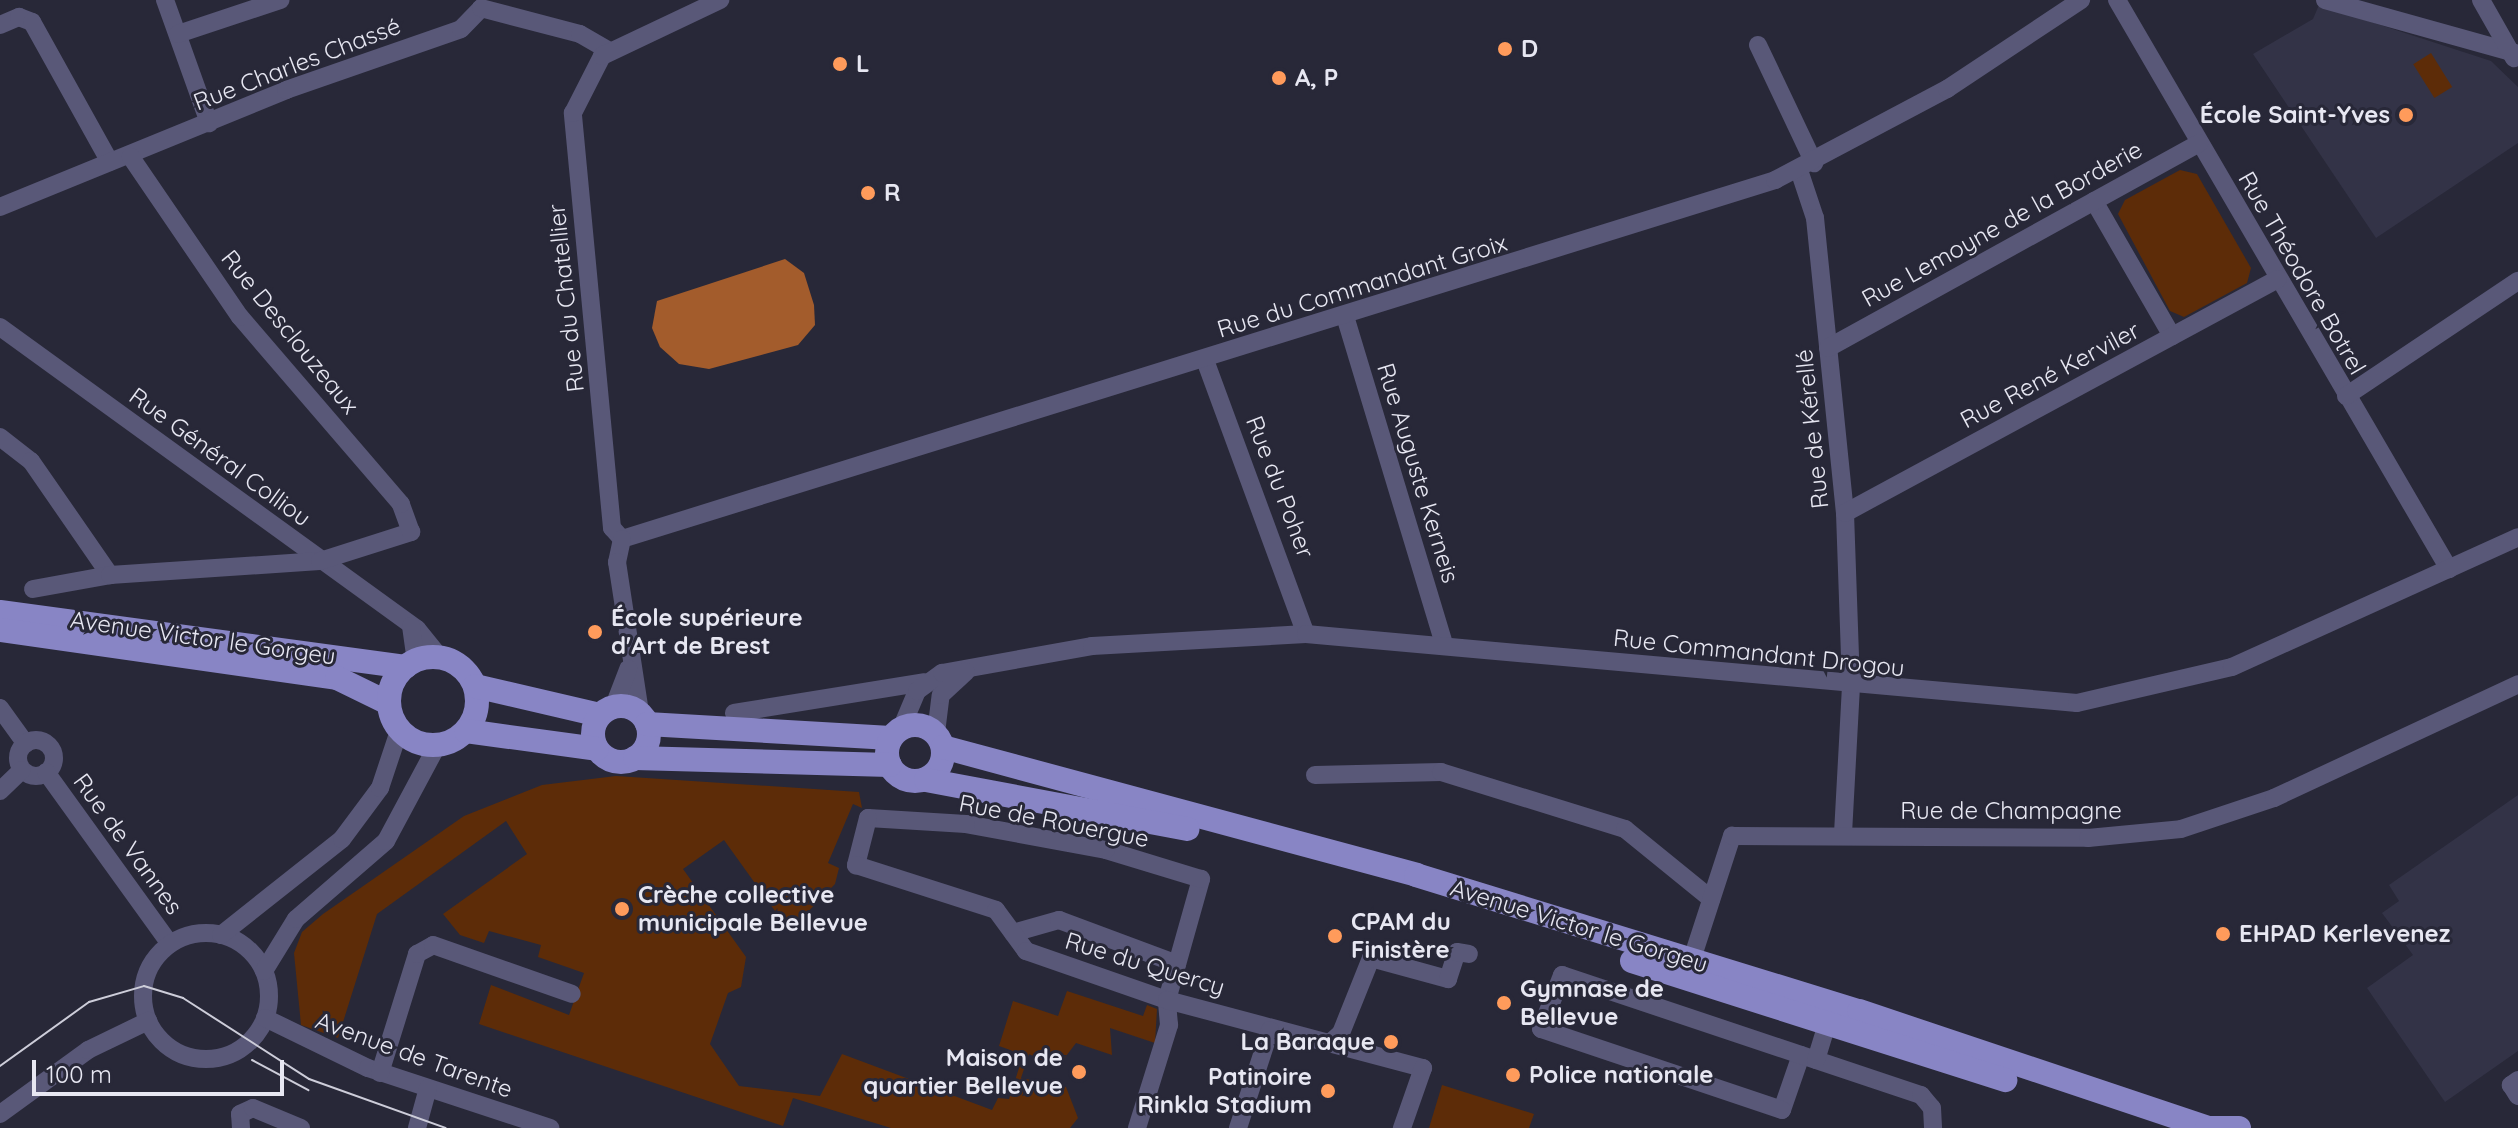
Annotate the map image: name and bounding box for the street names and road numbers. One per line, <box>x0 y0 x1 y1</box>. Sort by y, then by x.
street label: Rue Charles Chassé <box>189 11 405 117</box>
street label: Rue Lemoyne de la Borderie <box>1857 135 2147 313</box>
street label: Rue Théodore Botrel <box>2232 166 2372 380</box>
street label: Rue du Chatellier <box>542 202 590 394</box>
street label: Rue du Commandant Groix <box>1214 228 1510 344</box>
street label: Rue Desclouzeaux <box>215 244 365 420</box>
street label: Rue René Kerviler <box>1956 316 2144 434</box>
street label: Rue de Kérellé <box>1789 348 1835 510</box>
street label: Rue Auguste Kerneis <box>1371 360 1465 586</box>
street label: Rue Général Colliou <box>124 381 316 533</box>
street label: Rue du Poher <box>1240 412 1320 562</box>
street label: Avenue Victor le Gorgeu <box>68 605 338 671</box>
street label: Rue Commandant Drogou <box>1612 623 1906 683</box>
street label: Rue de Vannes <box>67 768 189 920</box>
street label: Rue de Rouergue <box>957 788 1151 854</box>
street label: Rue de Champagne <box>1900 797 2122 825</box>
street label: Avenue Victor le Gorgeu <box>1447 873 1711 979</box>
street label: Rue du Quercy <box>1062 926 1228 1002</box>
street label: Avenue de Tarente <box>312 1006 516 1104</box>

